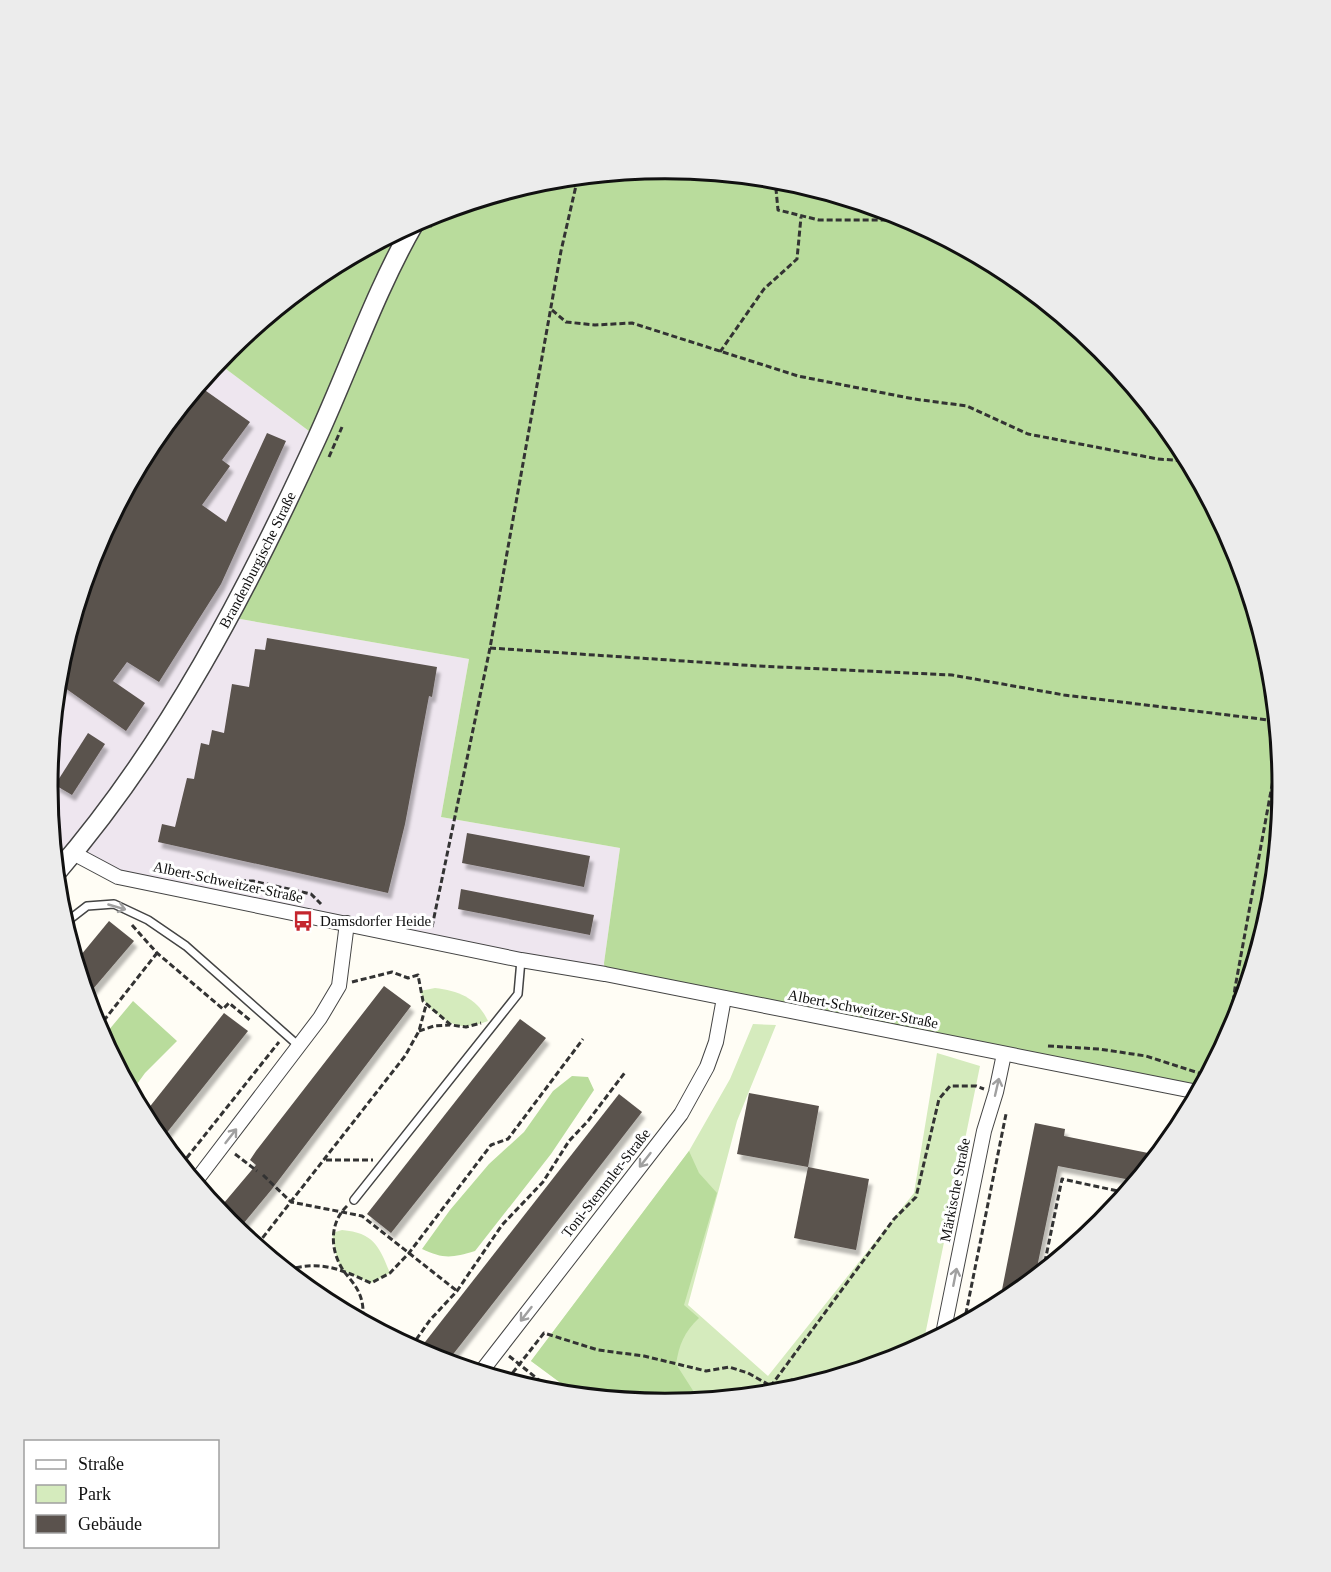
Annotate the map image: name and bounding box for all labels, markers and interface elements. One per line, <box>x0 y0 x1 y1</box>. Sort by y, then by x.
street label: Brandenburgische Straße <box>216 489 299 631</box>
street label: Albert-Schweitzer-Straße <box>152 858 305 906</box>
one-way arrow <box>107 902 126 914</box>
bus stop icon: Damsdorfer Heide <box>291 909 315 933</box>
place label: Damsdorfer Heide <box>320 913 432 929</box>
street label: Albert-Schweitzer-Straße <box>786 987 940 1032</box>
one-way arrow <box>991 1077 1003 1096</box>
street label: Toni-Stemmler-Straße <box>559 1125 654 1241</box>
one-way arrow <box>225 1128 238 1144</box>
street label: Märkische Straße <box>937 1136 973 1243</box>
one-way arrow <box>639 1152 652 1168</box>
one-way arrow <box>950 1268 961 1287</box>
one-way arrow <box>519 1306 532 1322</box>
legend <box>24 1440 219 1548</box>
text: Straße <box>78 1454 124 1474</box>
text: Park <box>78 1484 111 1504</box>
text: Gebäude <box>78 1514 142 1534</box>

